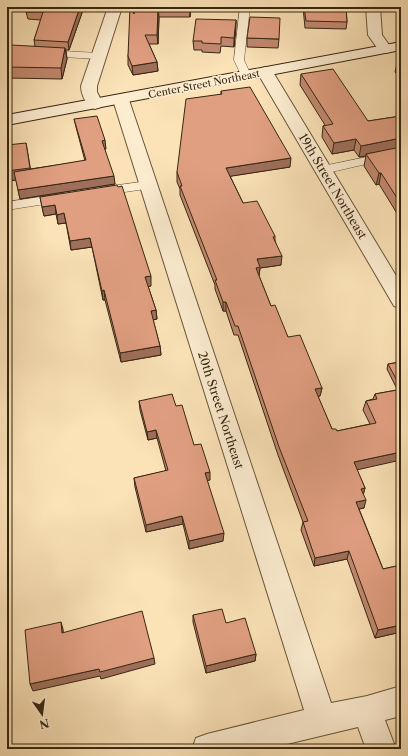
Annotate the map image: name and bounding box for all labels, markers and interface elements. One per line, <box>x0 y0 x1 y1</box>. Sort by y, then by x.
street label: Center Street Northeast <box>147 67 261 101</box>
street label: 19th Street Northeast <box>296 131 371 242</box>
street label: 20th Street Northeast <box>195 349 247 471</box>
north arrow <box>22 694 62 734</box>
text: N <box>38 716 51 732</box>

